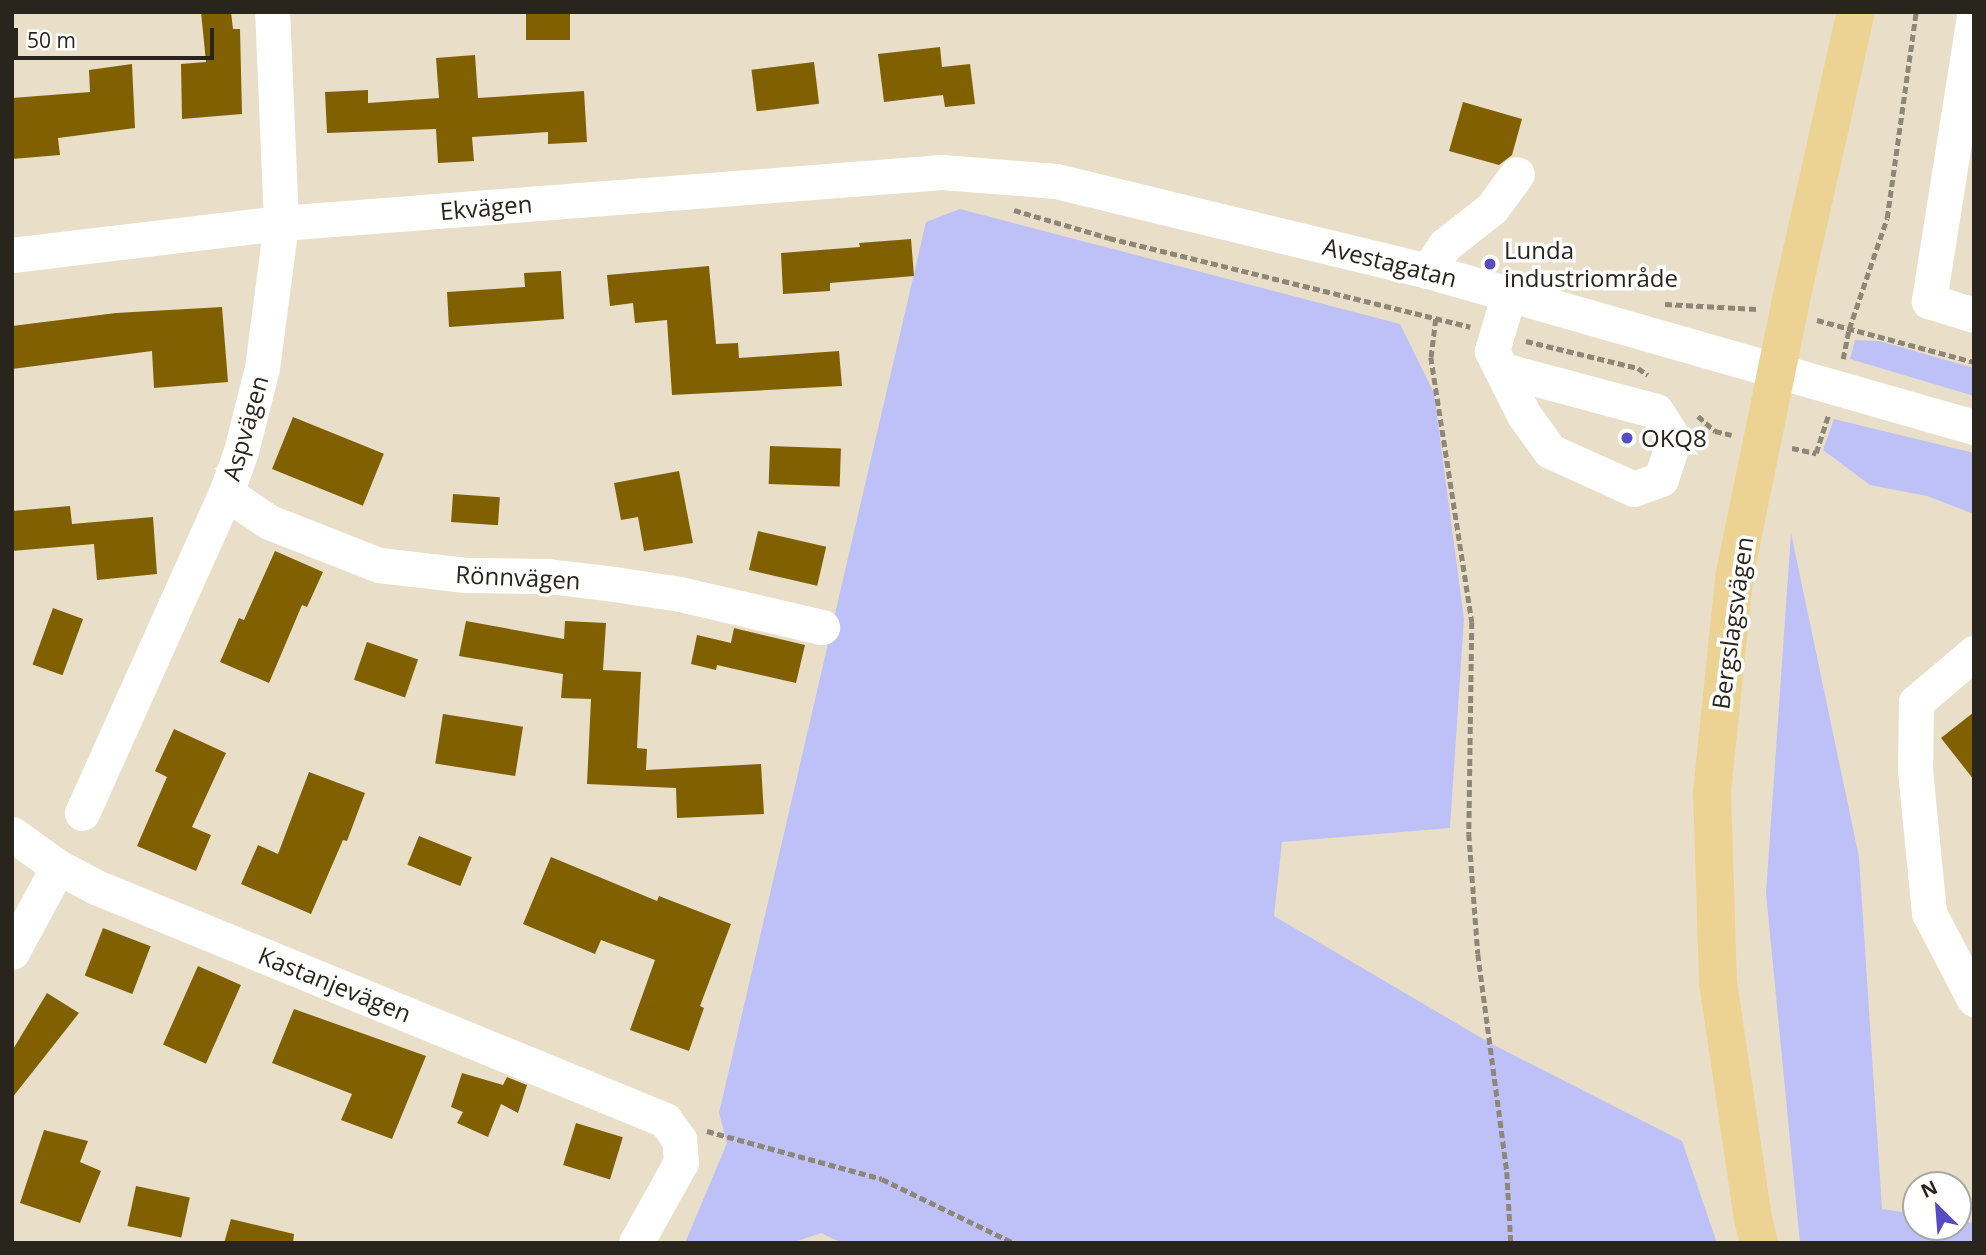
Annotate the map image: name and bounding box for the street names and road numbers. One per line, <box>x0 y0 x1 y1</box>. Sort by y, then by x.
street label: Ekvägen <box>439 189 533 225</box>
street label: Avestagatan <box>1320 231 1460 293</box>
street label: Aspvägen <box>216 372 274 484</box>
street label: Bergslagsvägen <box>1706 535 1758 711</box>
street label: Rönnvägen <box>455 559 581 595</box>
street label: Kastanjevägen <box>254 940 416 1028</box>

